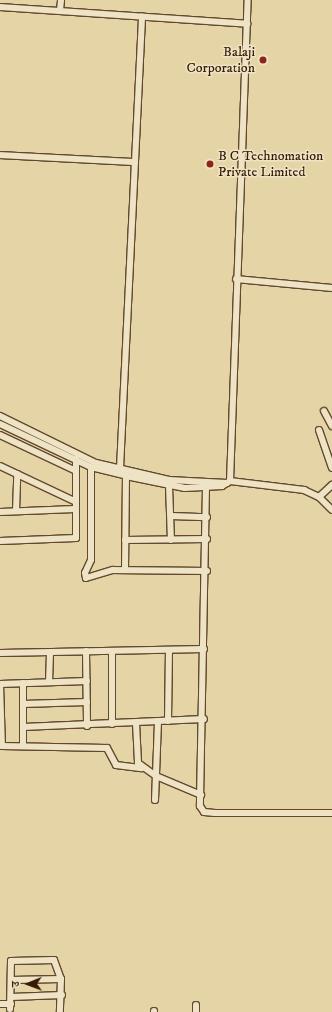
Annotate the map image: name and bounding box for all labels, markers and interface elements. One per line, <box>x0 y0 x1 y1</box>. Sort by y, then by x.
place label: Balaji Corporation <box>187 44 255 76</box>
marker: Balaji Corporation <box>258 55 268 65</box>
place label: B C Technomation Private Limited <box>218 148 323 180</box>
marker: B C Technomation Private Limited <box>205 159 215 169</box>
north arrow <box>8 964 48 1004</box>
text: उ <box>9 981 23 987</box>

